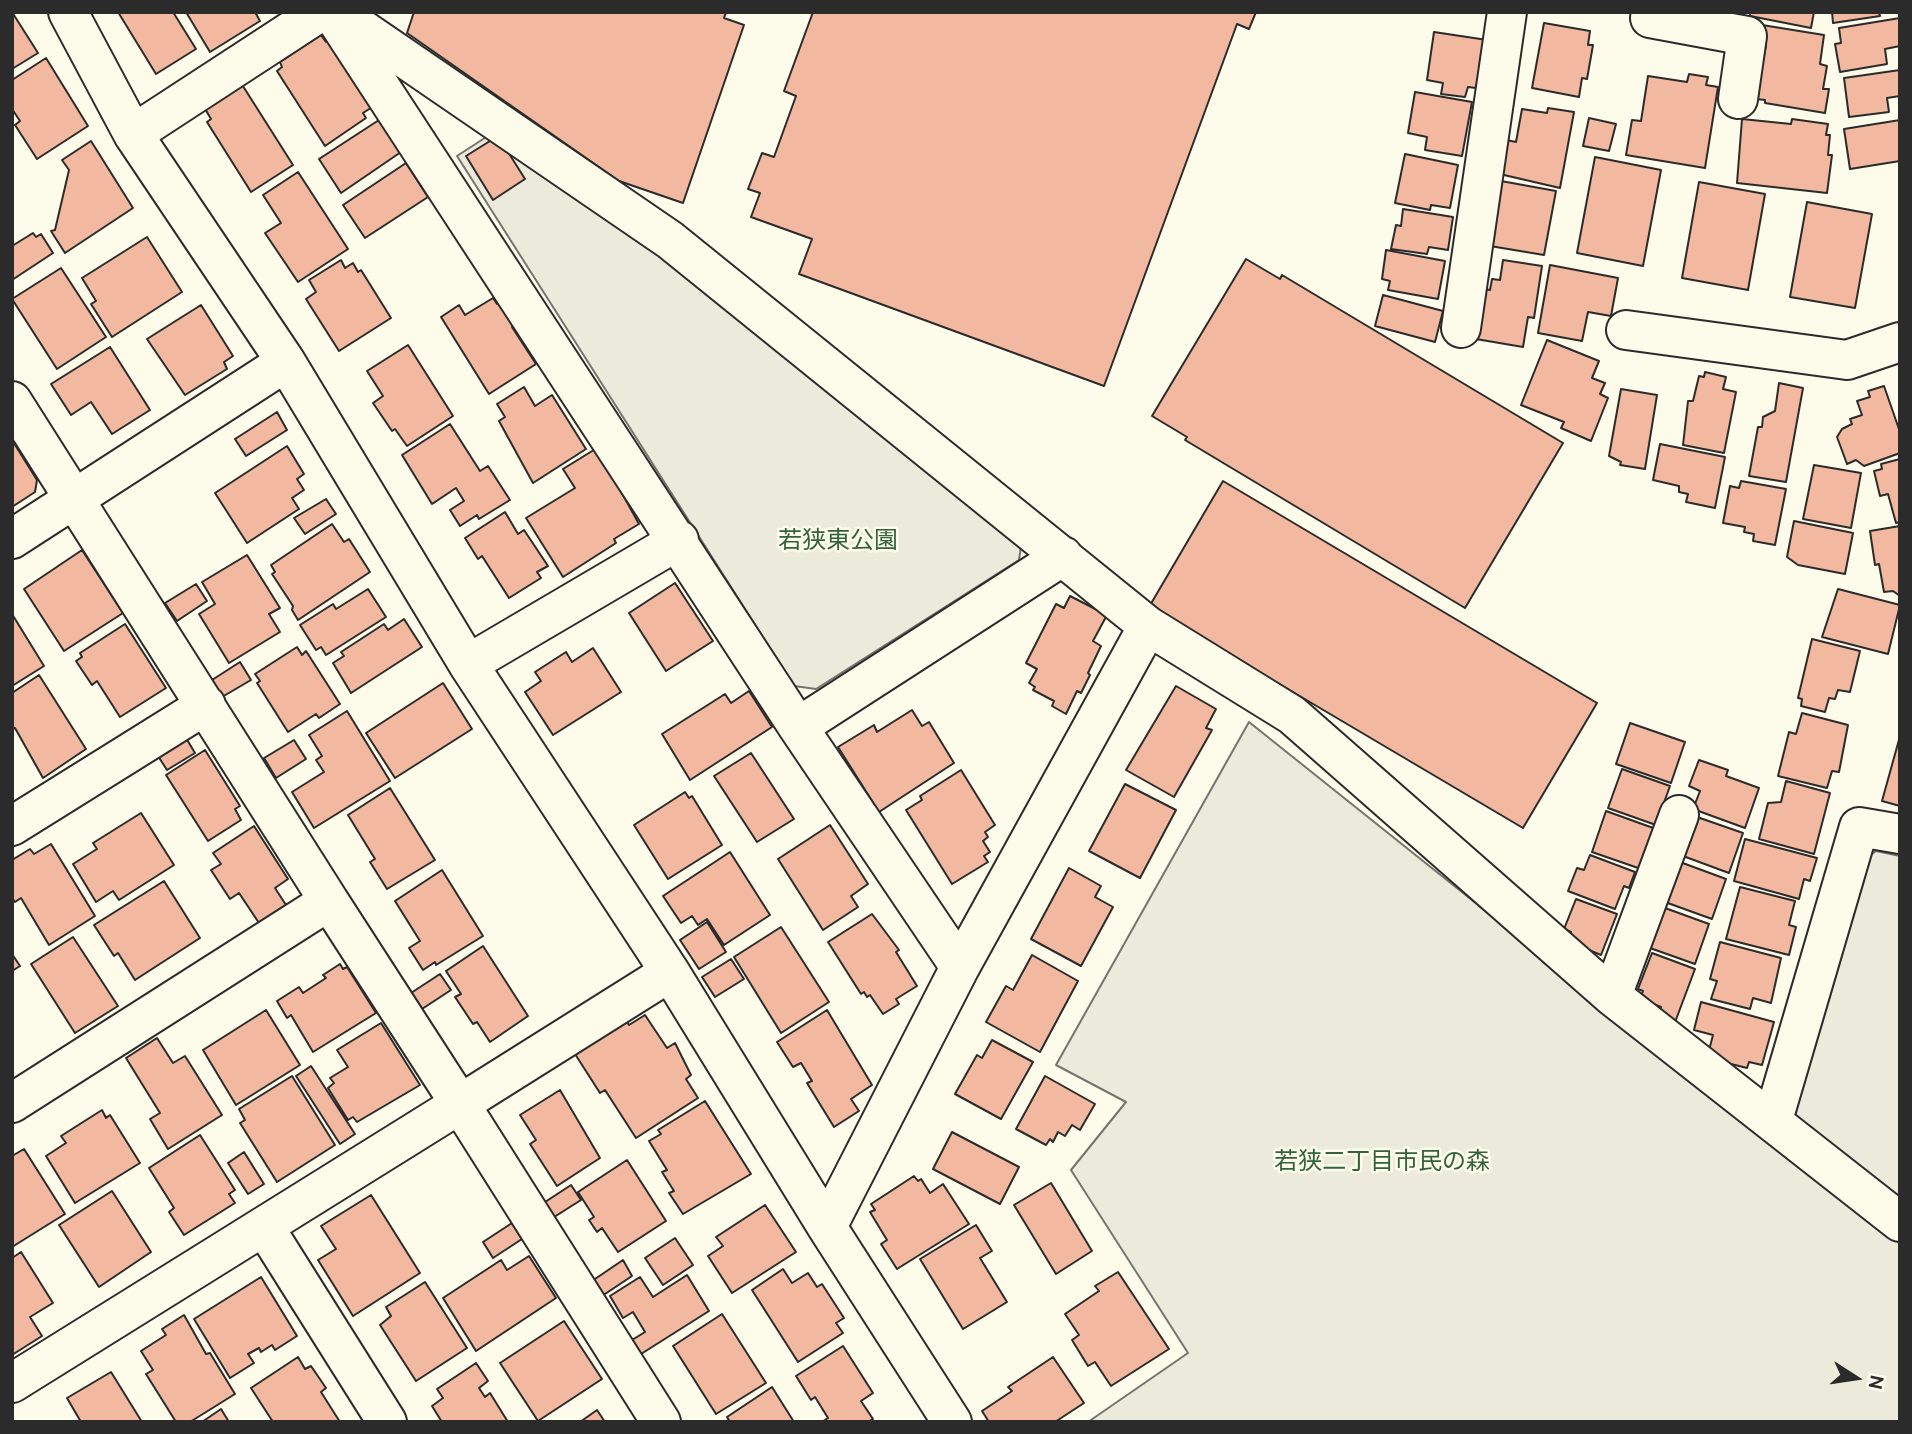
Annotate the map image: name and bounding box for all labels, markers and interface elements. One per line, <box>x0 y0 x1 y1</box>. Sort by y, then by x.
park label: 若狭東公園 <box>778 526 898 554</box>
park label: 若狭二丁目市民の森 <box>1274 1147 1490 1175</box>
north arrow <box>1821 1343 1891 1413</box>
text: N <box>1864 1373 1889 1392</box>

